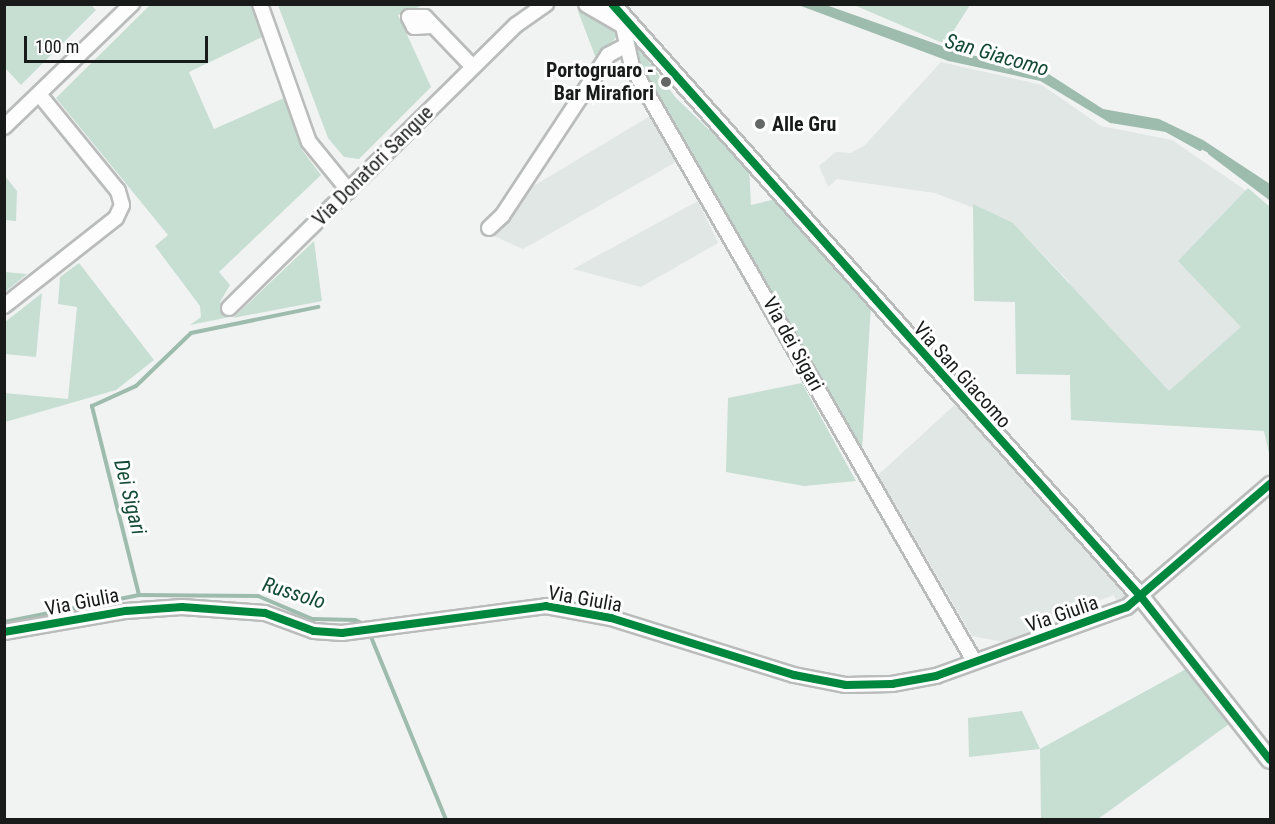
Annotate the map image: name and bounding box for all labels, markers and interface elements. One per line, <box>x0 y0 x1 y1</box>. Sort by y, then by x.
scale bar <box>27 24 212 62</box>
water label: San Giacomo <box>942 28 1052 82</box>
text: 100 m <box>35 36 79 57</box>
place label: Portogruaro - Bar Mirafiori <box>546 58 654 105</box>
marker: Portogruaro - Bar Mirafiori <box>659 75 673 89</box>
street label: Via Donatori Sangue <box>308 101 438 231</box>
place label: Alle Gru <box>772 112 836 136</box>
marker: Alle Gru <box>753 117 767 131</box>
street label: Via dei Sigari <box>757 293 829 395</box>
street label: Via San Giacomo <box>908 317 1016 433</box>
water label: Dei Sigari <box>109 457 151 537</box>
water label: Russolo <box>260 572 328 614</box>
street label: Via Giulia <box>546 581 624 617</box>
street label: Via Giulia <box>43 583 121 621</box>
street label: Via Giulia <box>1023 590 1101 638</box>

